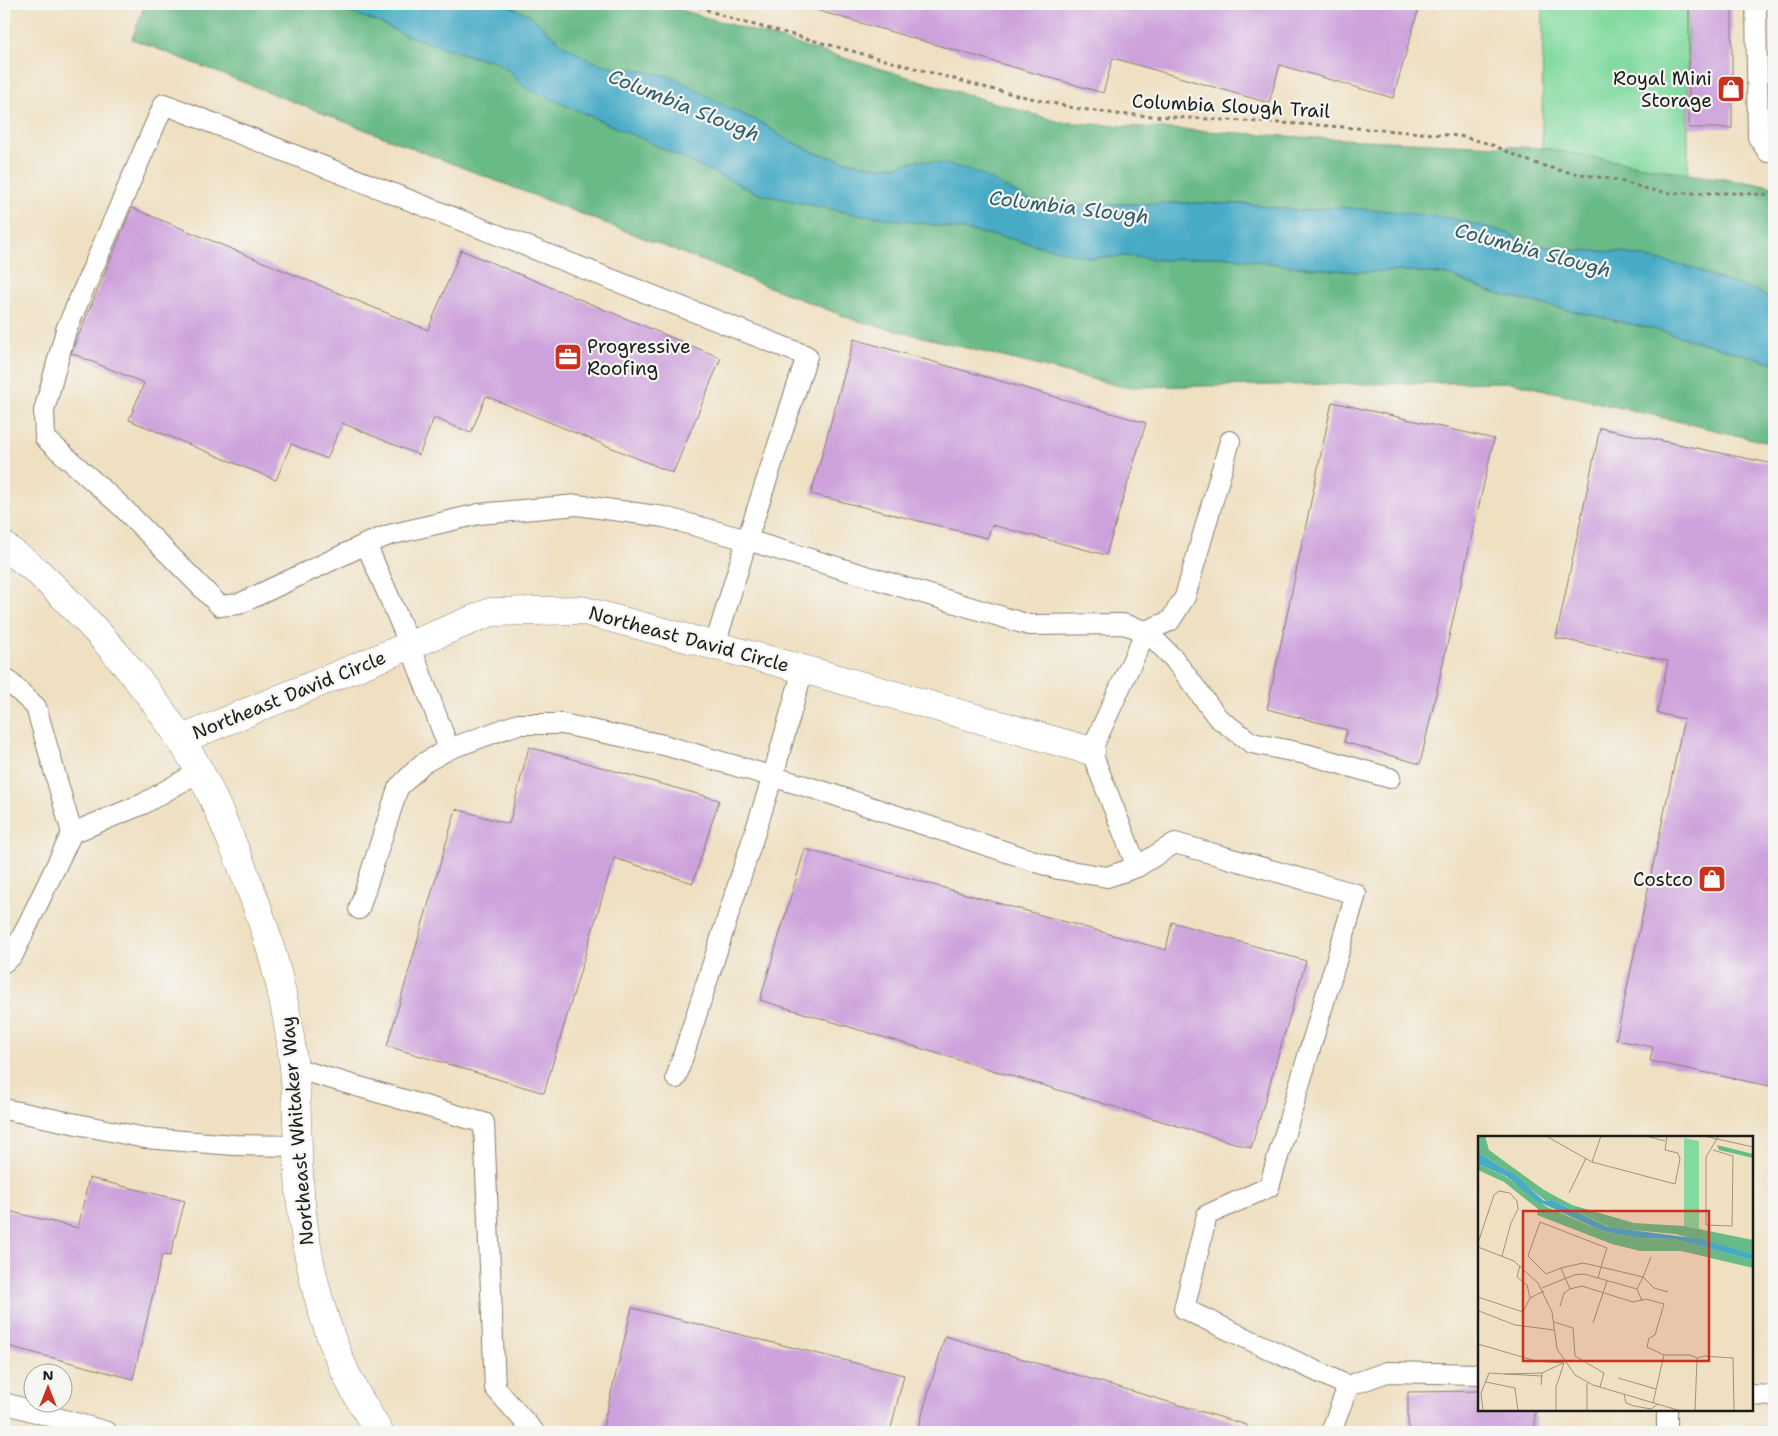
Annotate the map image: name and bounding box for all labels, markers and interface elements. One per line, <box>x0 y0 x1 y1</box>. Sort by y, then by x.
water label: Columbia Slough <box>604 63 764 147</box>
place label: Royal Mini Storage <box>1613 66 1712 113</box>
shop icon: Royal Mini Storage <box>1716 74 1746 104</box>
street label: Columbia Slough Trail <box>1131 88 1331 124</box>
water label: Columbia Slough <box>987 184 1151 230</box>
water label: Columbia Slough <box>1452 217 1614 283</box>
place label: Progressive Roofing <box>587 334 691 381</box>
office icon: Progressive Roofing <box>553 342 583 372</box>
street label: Northeast David Circle <box>586 600 792 678</box>
street label: Northeast David Circle <box>188 645 390 745</box>
shop icon: Costco <box>1697 864 1727 894</box>
place label: Costco <box>1633 867 1693 892</box>
street label: Northeast Whitaker Way <box>275 1015 319 1247</box>
inset map <box>1478 1136 1753 1411</box>
north arrow <box>22 1364 72 1414</box>
text: N <box>42 1366 54 1384</box>

